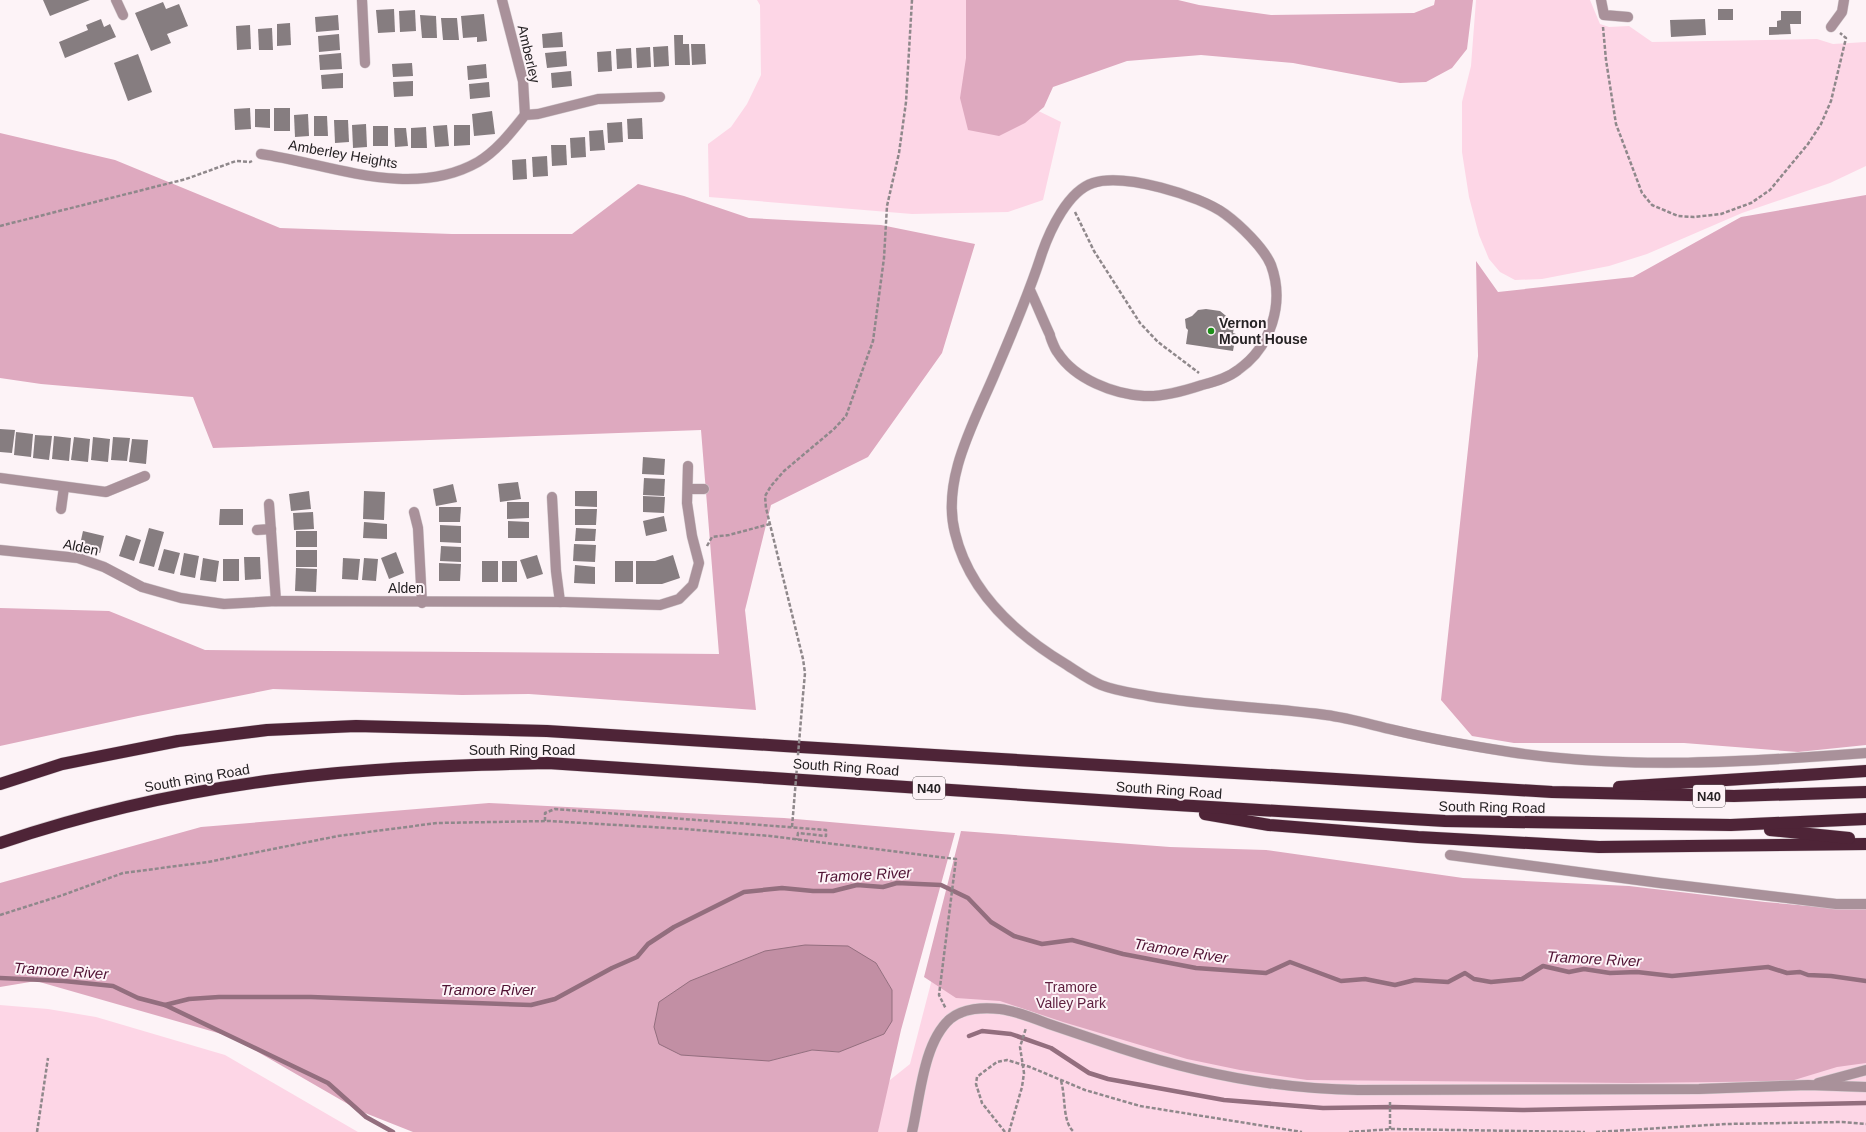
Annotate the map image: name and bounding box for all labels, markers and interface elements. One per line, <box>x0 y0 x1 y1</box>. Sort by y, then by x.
street label: Amberley <box>515 23 543 85</box>
street label: Amberley Heights <box>287 137 399 171</box>
place label: Vernon Mount House <box>1219 315 1308 347</box>
marker: Vernon Mount House <box>1206 326 1216 336</box>
street label: Alden <box>62 535 100 559</box>
street label: Alden <box>388 580 424 596</box>
street label: South Ring Road <box>469 742 575 758</box>
street label: South Ring Road <box>792 755 900 779</box>
street label: South Ring Road <box>143 761 251 795</box>
road number: N40 <box>913 777 945 799</box>
street label: South Ring Road <box>1115 778 1223 802</box>
road number: N40 <box>1693 785 1725 807</box>
street label: South Ring Road <box>1439 798 1545 816</box>
water label: Tramore River <box>816 863 913 885</box>
water label: Tramore River <box>1133 935 1230 966</box>
water label: Tramore River <box>1546 948 1643 970</box>
water label: Tramore River <box>13 959 110 982</box>
park label: Tramore Valley Park <box>1036 979 1107 1011</box>
water label: Tramore River <box>441 981 536 998</box>

